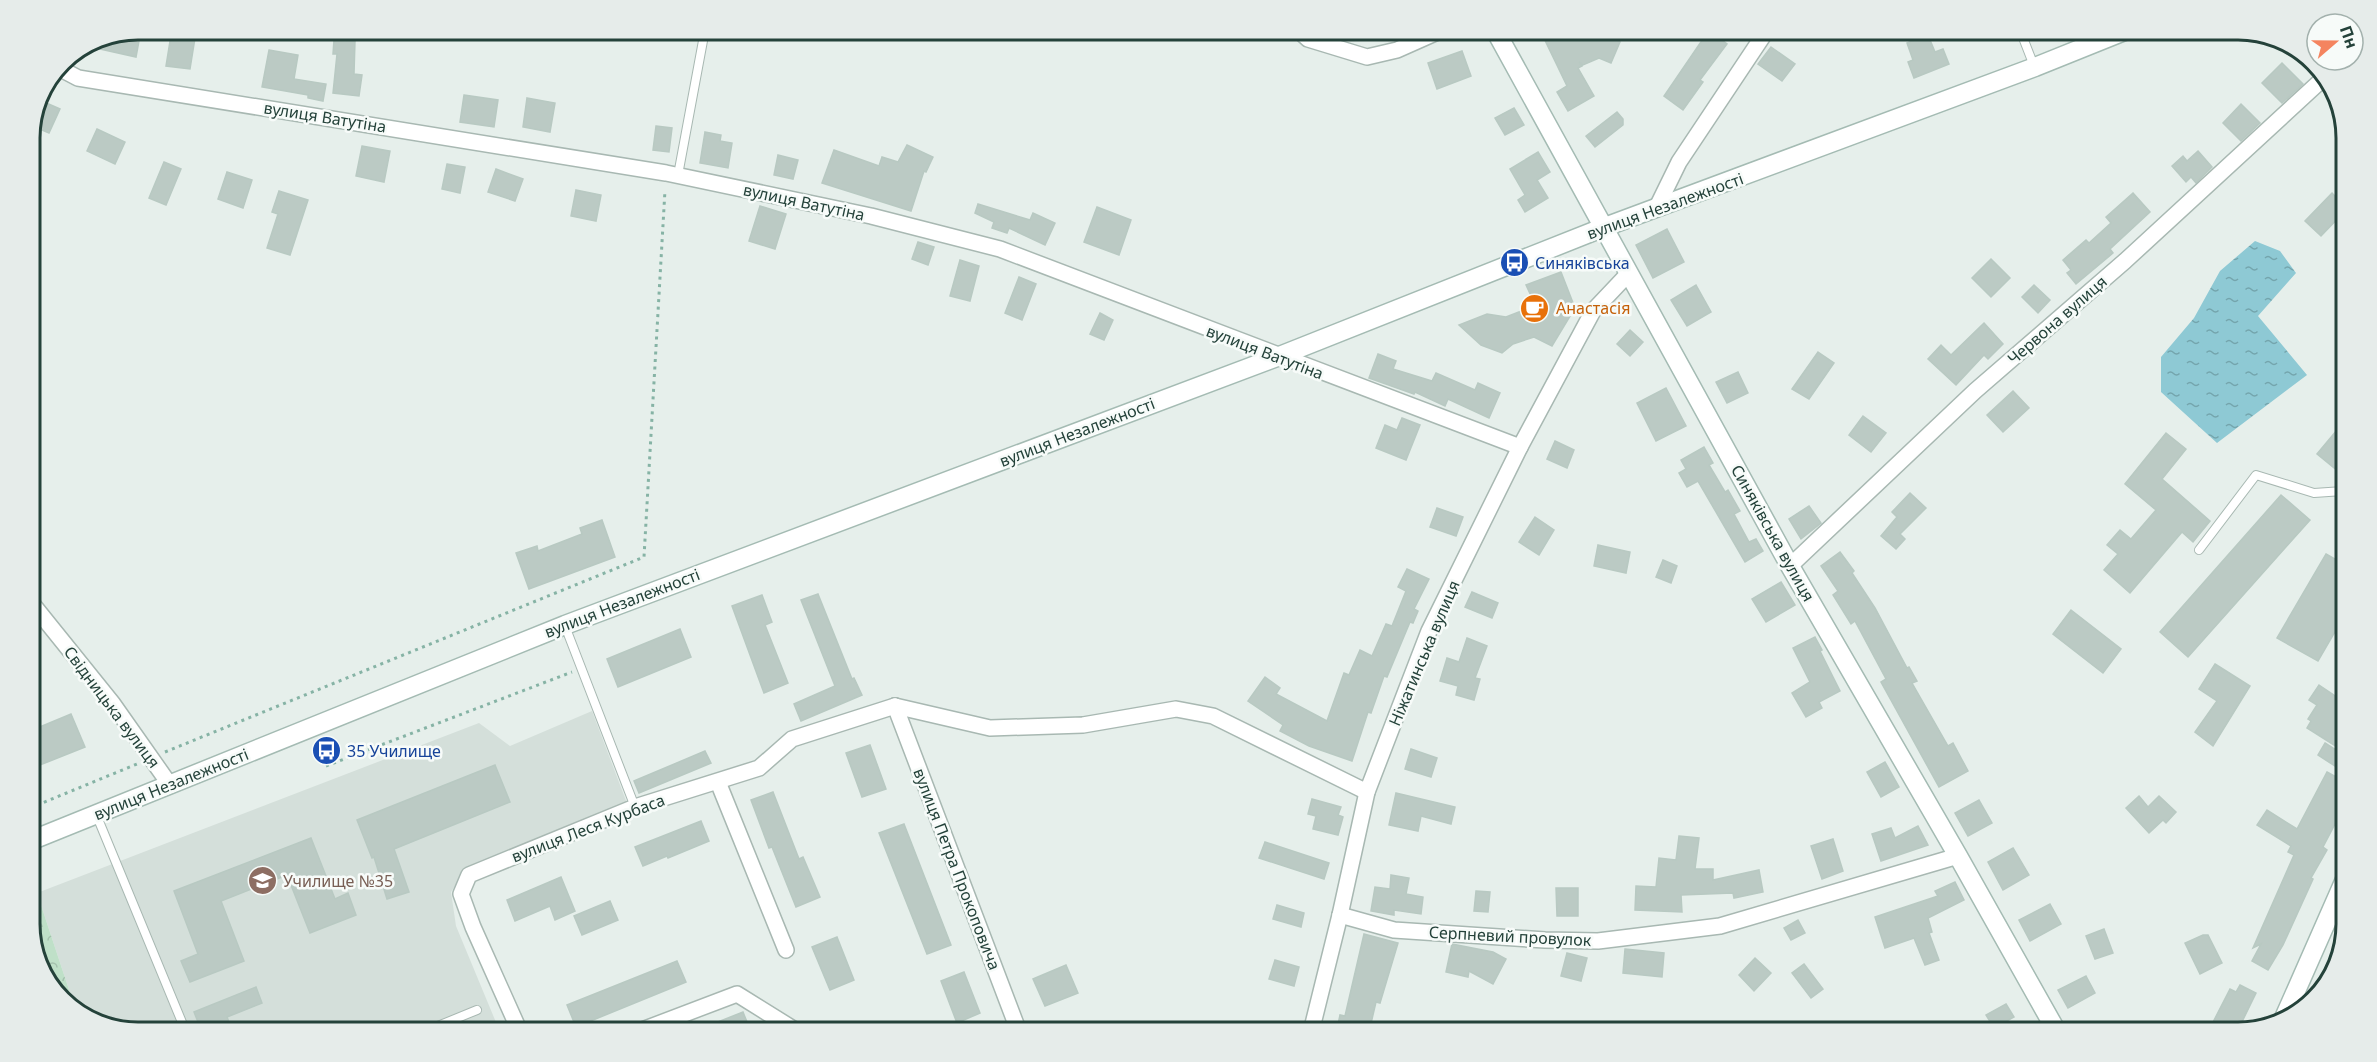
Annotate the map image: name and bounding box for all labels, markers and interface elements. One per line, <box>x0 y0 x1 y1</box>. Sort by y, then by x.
north arrow <box>2305 12 2365 72</box>
text: Пн <box>2335 22 2363 51</box>
street label: вулиця Ватутіна <box>262 96 388 138</box>
street label: вулиця Незалежності <box>1584 167 1746 245</box>
street label: вулиця Ватутіна <box>741 178 867 226</box>
bus stop icon: Синяківська <box>1498 247 1530 279</box>
place label: Синяківська <box>1535 252 1630 274</box>
street label: Червона вулиця <box>2003 271 2111 369</box>
cafe icon: Анастасія <box>1519 292 1551 324</box>
place label: Анастасія <box>1556 297 1630 319</box>
street label: вулиця Ватутіна <box>1203 320 1327 384</box>
street label: вулиця Незалежності <box>996 392 1158 472</box>
street label: Синяківська вулиця <box>1726 461 1820 605</box>
street label: вулиця Незалежності <box>541 563 703 643</box>
street label: Ніжатинська вулиця <box>1383 577 1465 729</box>
street label: Свідницька вулиця <box>59 642 165 772</box>
bus stop icon: 35 Училище <box>310 735 342 767</box>
place label: 35 Училище <box>347 740 441 762</box>
street label: вулиця Незалежності <box>90 743 252 825</box>
street label: вулиця Петра Прокоповича <box>908 765 1006 973</box>
street label: вулиця Леся Курбаса <box>508 789 668 867</box>
school or university icon: Училище №35 <box>246 865 278 897</box>
place label: Училище №35 <box>283 870 393 892</box>
street label: Серпневий провулок <box>1428 921 1592 951</box>

